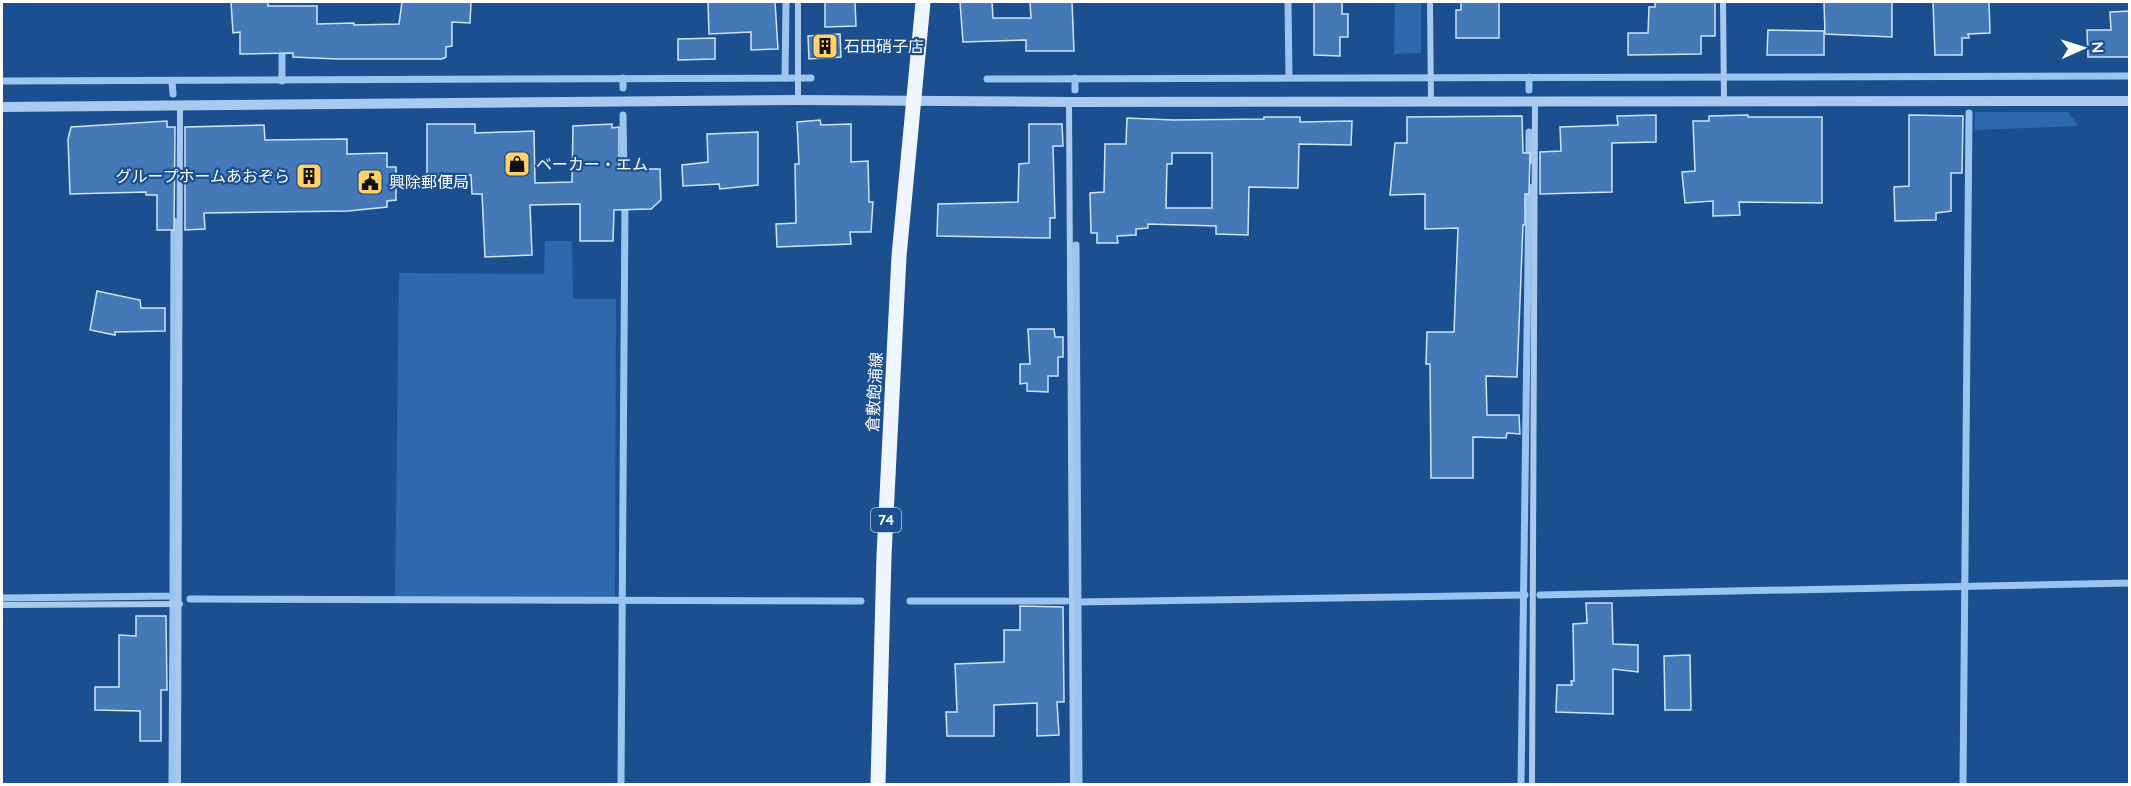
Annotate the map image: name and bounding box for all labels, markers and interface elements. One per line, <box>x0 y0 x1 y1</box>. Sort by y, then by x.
north arrow <box>2053 18 2113 78</box>
building icon: 石田硝子店 <box>810 31 840 61</box>
place label: 石田硝子店 <box>844 36 924 56</box>
text: N <box>2088 41 2108 54</box>
shop icon: ベーカー・エム <box>502 149 532 179</box>
place label: ベーカー・エム <box>536 154 648 174</box>
building icon: グループホームあおぞら <box>294 161 324 191</box>
place label: グループホームあおぞら <box>115 166 290 186</box>
public building icon: 興除郵便局 <box>355 167 385 197</box>
place label: 興除郵便局 <box>389 172 469 192</box>
street label: 倉敷飽浦線 <box>862 352 886 432</box>
road number: 74 <box>871 508 901 532</box>

